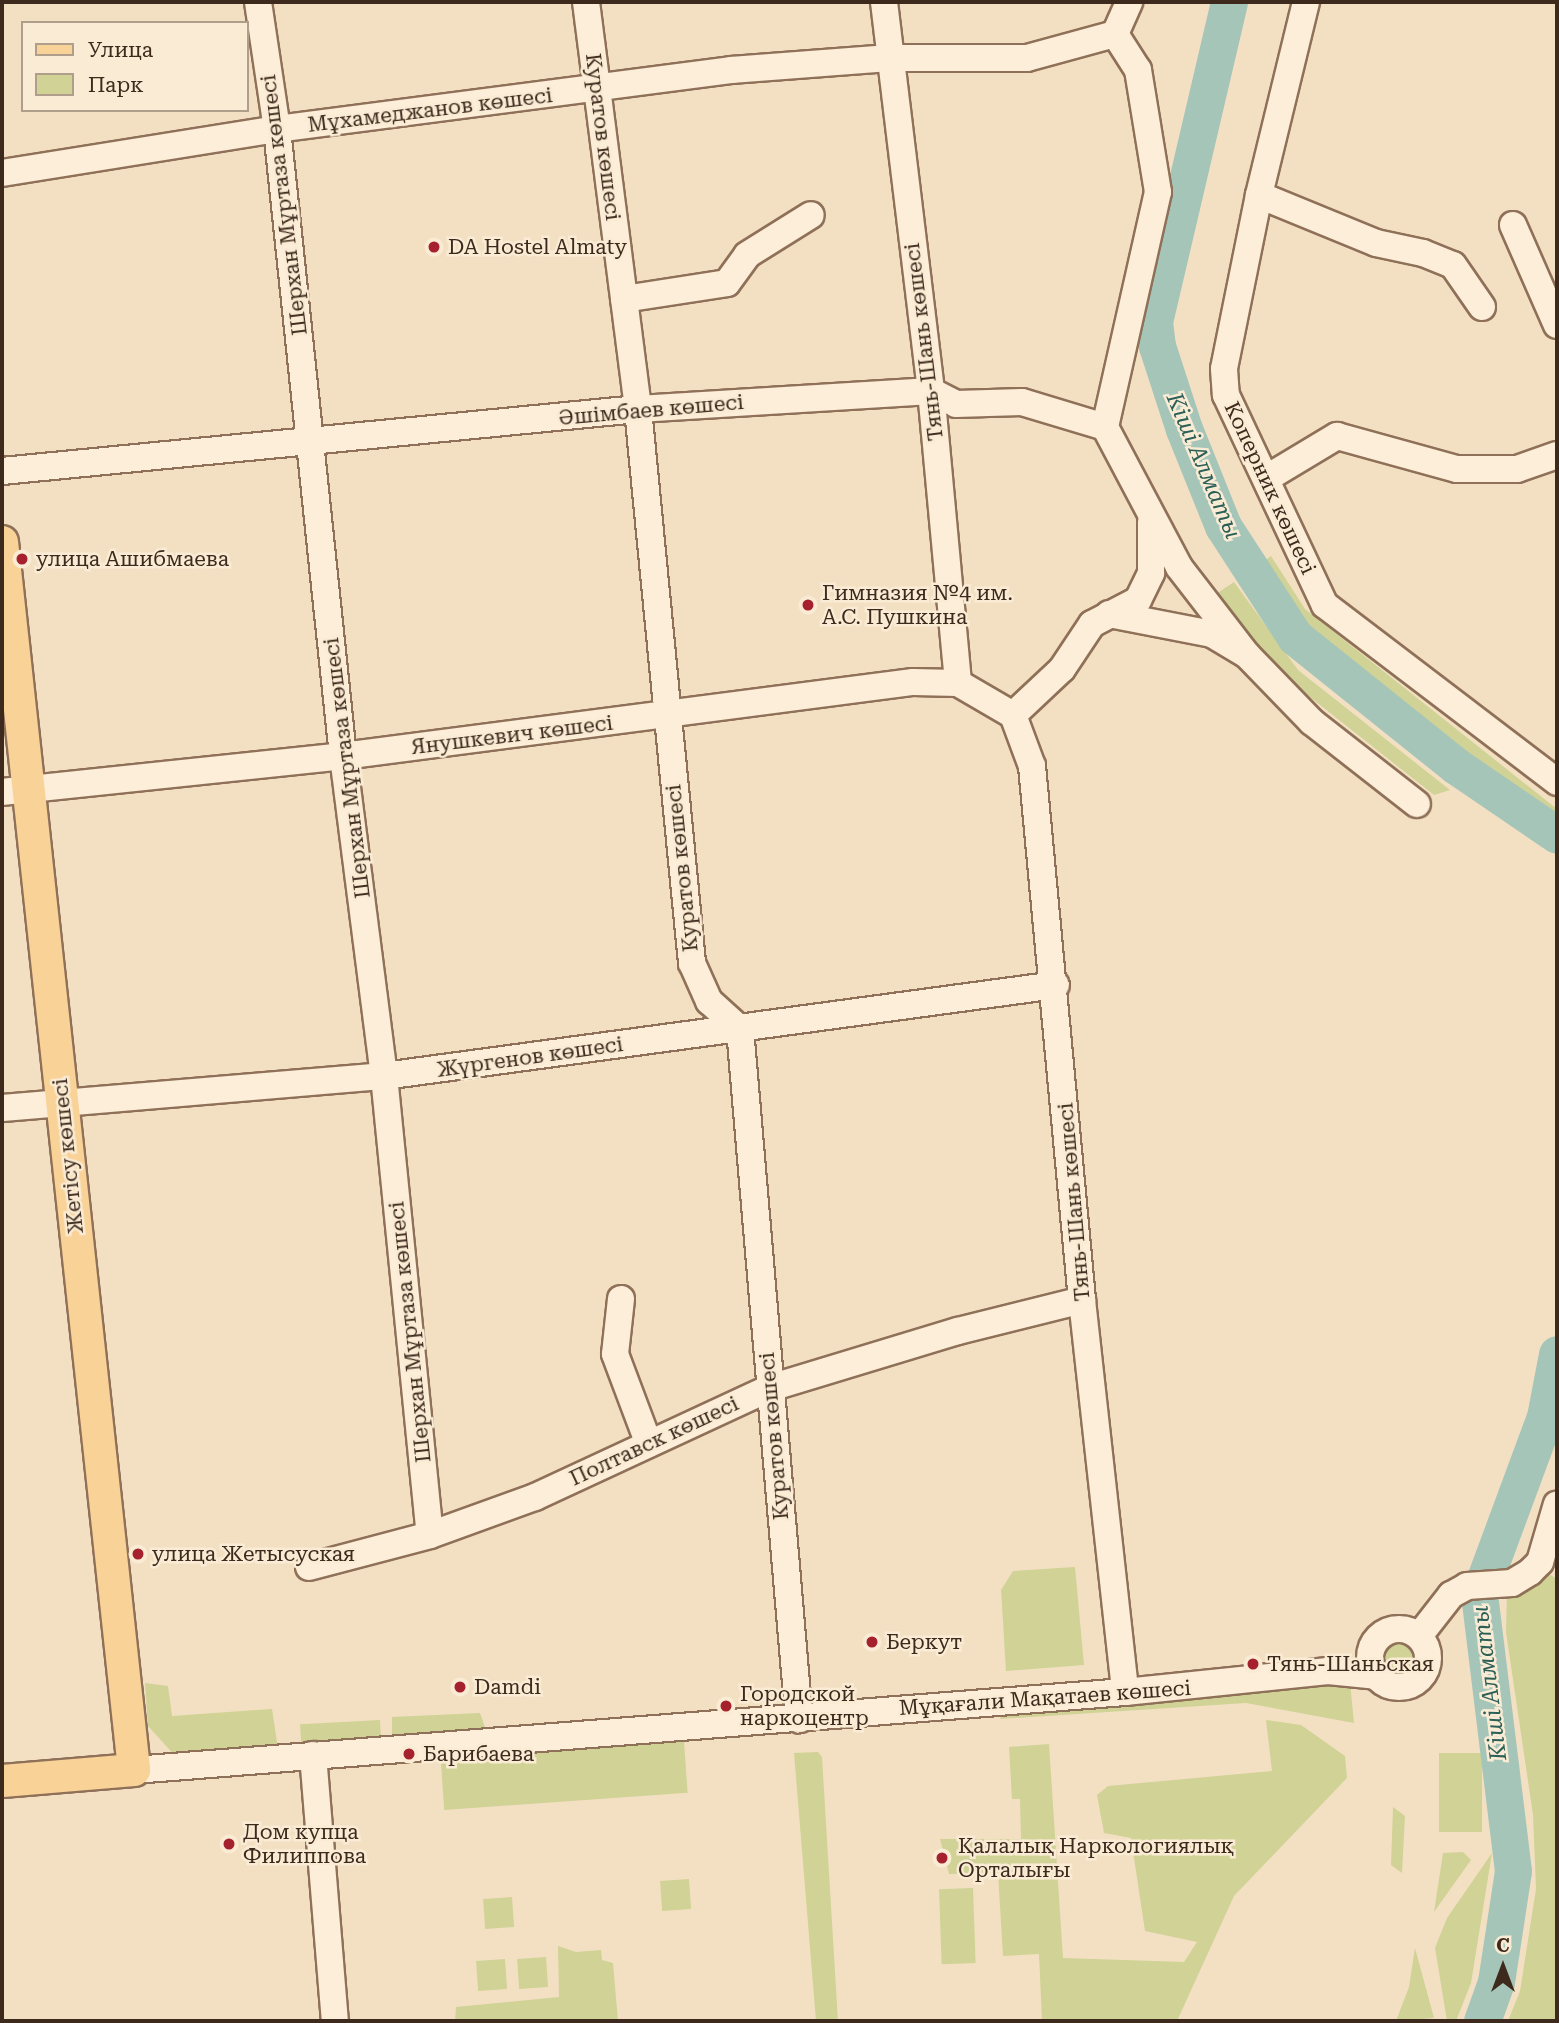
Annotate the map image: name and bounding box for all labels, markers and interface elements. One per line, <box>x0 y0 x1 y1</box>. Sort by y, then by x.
legend <box>21 21 248 112</box>
text: Улица <box>88 38 153 62</box>
street label: Куратов көшесі <box>580 52 626 222</box>
text: Парк <box>88 73 144 97</box>
street label: Шерхан Мұртаза көшесі <box>255 73 313 337</box>
street label: Мұхамеджанов көшесі <box>306 82 554 138</box>
place label: DA Hostel Almaty <box>448 234 627 260</box>
marker: DA Hostel Almaty <box>426 239 442 255</box>
street label: Тянь-Шань көшесі <box>899 242 949 442</box>
street label: Әшімбаев көшесі <box>557 389 745 431</box>
water label: Кіші Алматы <box>1160 389 1246 543</box>
street label: Коперник көшесі <box>1219 398 1321 578</box>
place label: улица Ашибмаева <box>36 546 229 572</box>
marker: улица Ашибмаева <box>14 551 30 567</box>
place label: Гимназия №4 им. А.С. Пушкина <box>822 580 1013 630</box>
marker: Гимназия №4 им. А.С. Пушкина <box>800 597 816 613</box>
street label: Шерхан Мұртаза көшесі <box>318 636 376 900</box>
street label: Янушкевич көшесі <box>410 710 614 760</box>
street label: Куратов көшесі <box>661 783 703 953</box>
street label: Жүргенов көшесі <box>435 1031 625 1083</box>
street label: Жетісу көшесі <box>47 1077 89 1235</box>
street label: Тянь-Шань көшесі <box>1053 1102 1095 1302</box>
street label: Шерхан Мұртаза көшесі <box>384 1200 436 1464</box>
street label: Куратов көшесі <box>754 1351 794 1521</box>
street label: Полтавск көшесі <box>566 1391 742 1491</box>
place label: улица Жетысуская <box>152 1541 355 1567</box>
marker: улица Жетысуская <box>130 1546 146 1562</box>
water label: Кіші Алматы <box>1467 1604 1513 1762</box>
place label: Беркут <box>886 1629 962 1655</box>
marker: Беркут <box>864 1634 880 1650</box>
place label: Тянь-Шаньская <box>1267 1651 1434 1677</box>
marker: Тянь-Шаньская <box>1245 1656 1261 1672</box>
place label: Damdi <box>474 1674 541 1700</box>
street label: Мұқағали Мақатаев көшесі <box>898 1675 1192 1721</box>
marker: Damdi <box>452 1679 468 1695</box>
place label: Городской наркоцентр <box>740 1681 869 1731</box>
marker: Городской наркоцентр <box>718 1698 734 1714</box>
place label: Барибаева <box>423 1741 534 1767</box>
marker: Барибаева <box>401 1746 417 1762</box>
place label: Дом купца Филиппова <box>243 1819 366 1869</box>
place label: Қалалық Наркологиялық Орталығы <box>958 1833 1234 1883</box>
marker: Дом купца Филиппова <box>221 1836 237 1852</box>
marker: Қалалық Наркологиялық Орталығы <box>932 1848 952 1868</box>
north arrow <box>1468 1932 1538 2002</box>
text: С <box>1496 1934 1510 1957</box>

